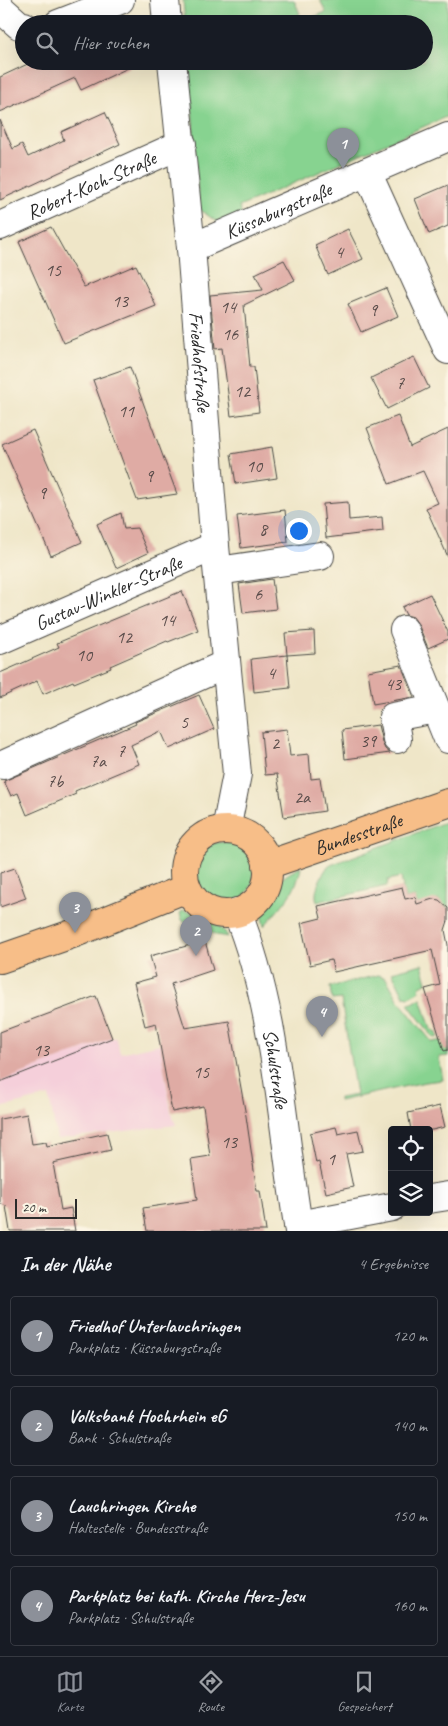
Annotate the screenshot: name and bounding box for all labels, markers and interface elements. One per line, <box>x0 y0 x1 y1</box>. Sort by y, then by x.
search box <box>15 15 433 70</box>
icon: search <box>33 29 61 57</box>
text: Hier suchen <box>73 31 149 55</box>
pin: 1 <box>327 128 359 169</box>
street label: Robert-Koch-Straße <box>23 144 161 225</box>
street label: Küssaburgstraße <box>221 176 337 244</box>
house number: 4 <box>335 241 345 263</box>
house number: 15 <box>45 259 62 281</box>
house number: 13 <box>112 290 130 312</box>
house number: 14 <box>220 296 238 318</box>
house number: 9 <box>369 299 379 321</box>
street label: Friedhofstraße <box>184 311 217 414</box>
house number: 16 <box>222 323 239 345</box>
house number: 7 <box>396 372 405 394</box>
house number: 12 <box>234 380 252 402</box>
house number: 11 <box>118 400 135 422</box>
house number: 10 <box>246 455 264 477</box>
house number: 9 <box>145 465 155 487</box>
house number: 9 <box>38 482 48 504</box>
house number: 8 <box>259 518 269 540</box>
your location <box>286 518 312 544</box>
street label: Gustav-Winkler-Straße <box>31 549 187 636</box>
house number: 6 <box>254 583 263 605</box>
house number: 14 <box>159 609 177 631</box>
house number: 12 <box>116 626 134 648</box>
house number: 10 <box>76 644 94 666</box>
house number: 4 <box>267 662 277 684</box>
house number: 43 <box>385 673 403 695</box>
house number: 5 <box>180 711 189 733</box>
house number: 39 <box>360 730 378 752</box>
house number: 2 <box>271 732 281 754</box>
house number: 7 <box>117 740 126 762</box>
house number: 7a <box>90 750 107 772</box>
house number: 7b <box>47 770 64 792</box>
house number: 2a <box>294 786 311 808</box>
street label: Bundesstraße <box>311 807 406 861</box>
pin: 3 <box>59 892 91 933</box>
pin: 2 <box>180 915 212 956</box>
pin: 4 <box>306 996 338 1037</box>
street label: Schulstraße <box>258 1027 295 1111</box>
house number: 13 <box>33 1039 51 1061</box>
house number: 15 <box>193 1061 210 1083</box>
map controls <box>388 1126 433 1216</box>
button: locate <box>388 1126 433 1171</box>
house number: 13 <box>221 1131 239 1153</box>
house number: 1 <box>327 1148 336 1170</box>
button: layers <box>388 1171 433 1216</box>
scale bar <box>15 1196 78 1219</box>
text: 20 m <box>22 1199 46 1216</box>
text: In der Nähe <box>20 1251 110 1277</box>
text: 4 Ergebnisse <box>359 1254 428 1274</box>
text: Friedhof Unterlauchringen <box>68 1314 240 1338</box>
text: 1 <box>33 1326 41 1346</box>
text: 120 m <box>393 1326 427 1346</box>
text: Parkplatz · Küssaburgstraße <box>68 1338 220 1358</box>
text: Volksbank Hochrhein eG <box>68 1404 226 1428</box>
text: 2 <box>33 1416 41 1436</box>
text: 140 m <box>393 1416 427 1436</box>
text: Bank · Schulstraße <box>68 1428 171 1448</box>
text: Lauchringen Kirche <box>68 1494 195 1518</box>
text: 3 <box>33 1506 41 1526</box>
text: 150 m <box>393 1506 427 1526</box>
text: Haltestelle · Bundesstraße <box>68 1518 208 1538</box>
text: Parkplatz bei kath. Kirche Herz-Jesu <box>68 1584 305 1608</box>
text: 4 <box>33 1596 41 1616</box>
text: 160 m <box>393 1596 427 1616</box>
text: Parkplatz · Schulstraße <box>68 1608 193 1628</box>
tab: Karte <box>56 1668 84 1715</box>
tab: Route <box>197 1668 225 1715</box>
tab: Gespeichert <box>337 1668 392 1715</box>

